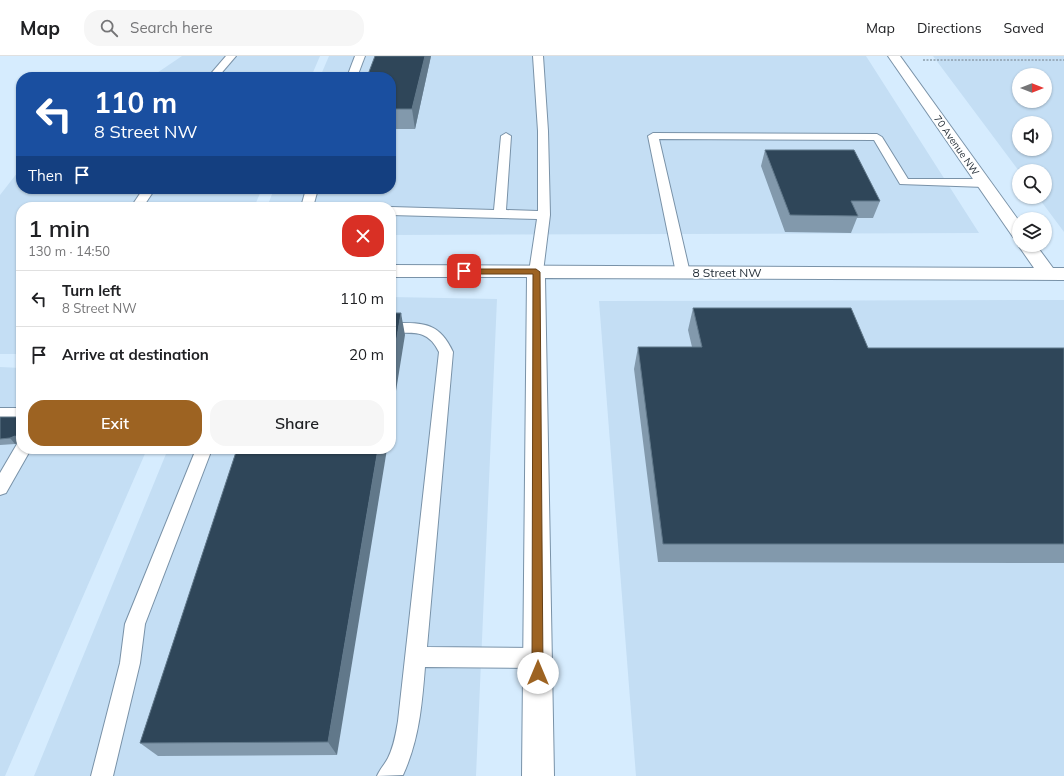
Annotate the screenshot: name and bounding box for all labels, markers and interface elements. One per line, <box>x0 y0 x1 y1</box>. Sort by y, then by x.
search box <box>84 10 364 46</box>
text: Map <box>20 16 60 40</box>
icon: search <box>98 17 120 39</box>
text: Search here <box>130 18 213 37</box>
text: Map <box>866 19 895 37</box>
text: Directions <box>917 19 982 37</box>
text: Saved <box>1004 19 1044 37</box>
north arrow <box>1012 68 1052 108</box>
map controls <box>1012 68 1052 252</box>
text: 110 m <box>94 85 177 120</box>
icon: left <box>28 88 80 140</box>
street label: 70 Avenue NW <box>931 113 982 178</box>
button: sound <box>1012 116 1052 156</box>
text: 8 Street NW <box>94 120 197 143</box>
icon: arrive <box>71 164 93 186</box>
button: search <box>1012 164 1052 204</box>
text: Then <box>28 166 63 185</box>
button: layers <box>1012 212 1052 252</box>
text: 1 min <box>28 213 90 243</box>
button: close <box>342 215 384 257</box>
text: 130 m · 14:50 <box>28 243 110 259</box>
pin <box>447 254 481 288</box>
icon: arrive <box>453 260 475 282</box>
street label: 8 Street NW <box>693 265 761 280</box>
text: Turn left <box>62 281 121 300</box>
icon: left <box>28 288 50 310</box>
text: 110 m <box>340 289 384 308</box>
text: 8 Street NW <box>62 300 137 316</box>
icon: arrive <box>28 344 50 366</box>
text: Arrive at destination <box>62 345 209 364</box>
text: 20 m <box>349 345 384 364</box>
button: Exit <box>28 400 202 446</box>
button: Share <box>210 400 384 446</box>
position arrow <box>517 652 559 694</box>

